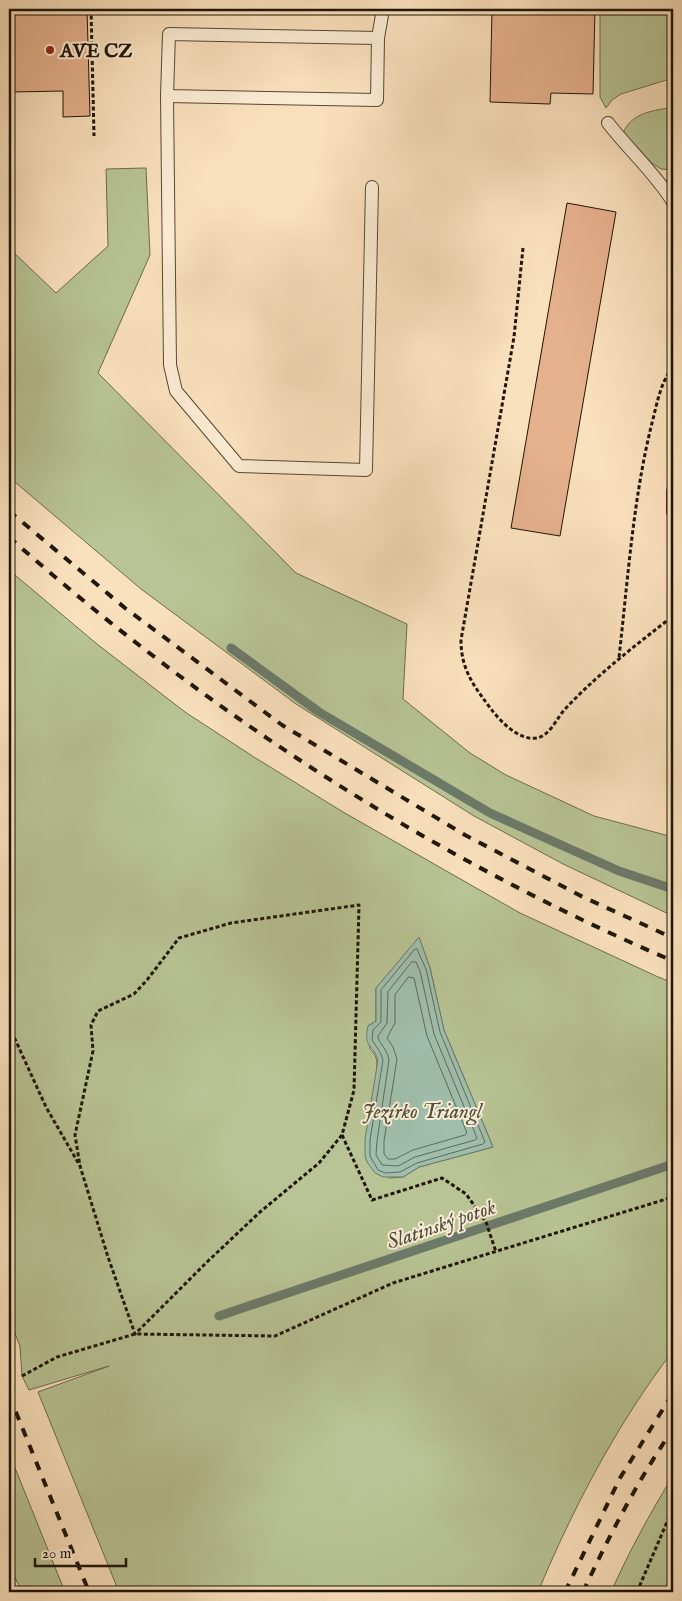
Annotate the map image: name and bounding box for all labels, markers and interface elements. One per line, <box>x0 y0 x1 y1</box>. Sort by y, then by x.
place label: AVE CZ <box>59 39 132 64</box>
marker: AVE CZ <box>44 44 56 56</box>
water label: Jezírko Triangl <box>362 1099 484 1126</box>
water label: Slatinský potok <box>383 1194 500 1257</box>
scale bar <box>35 1536 126 1568</box>
text: 20 m <box>42 1544 72 1563</box>

